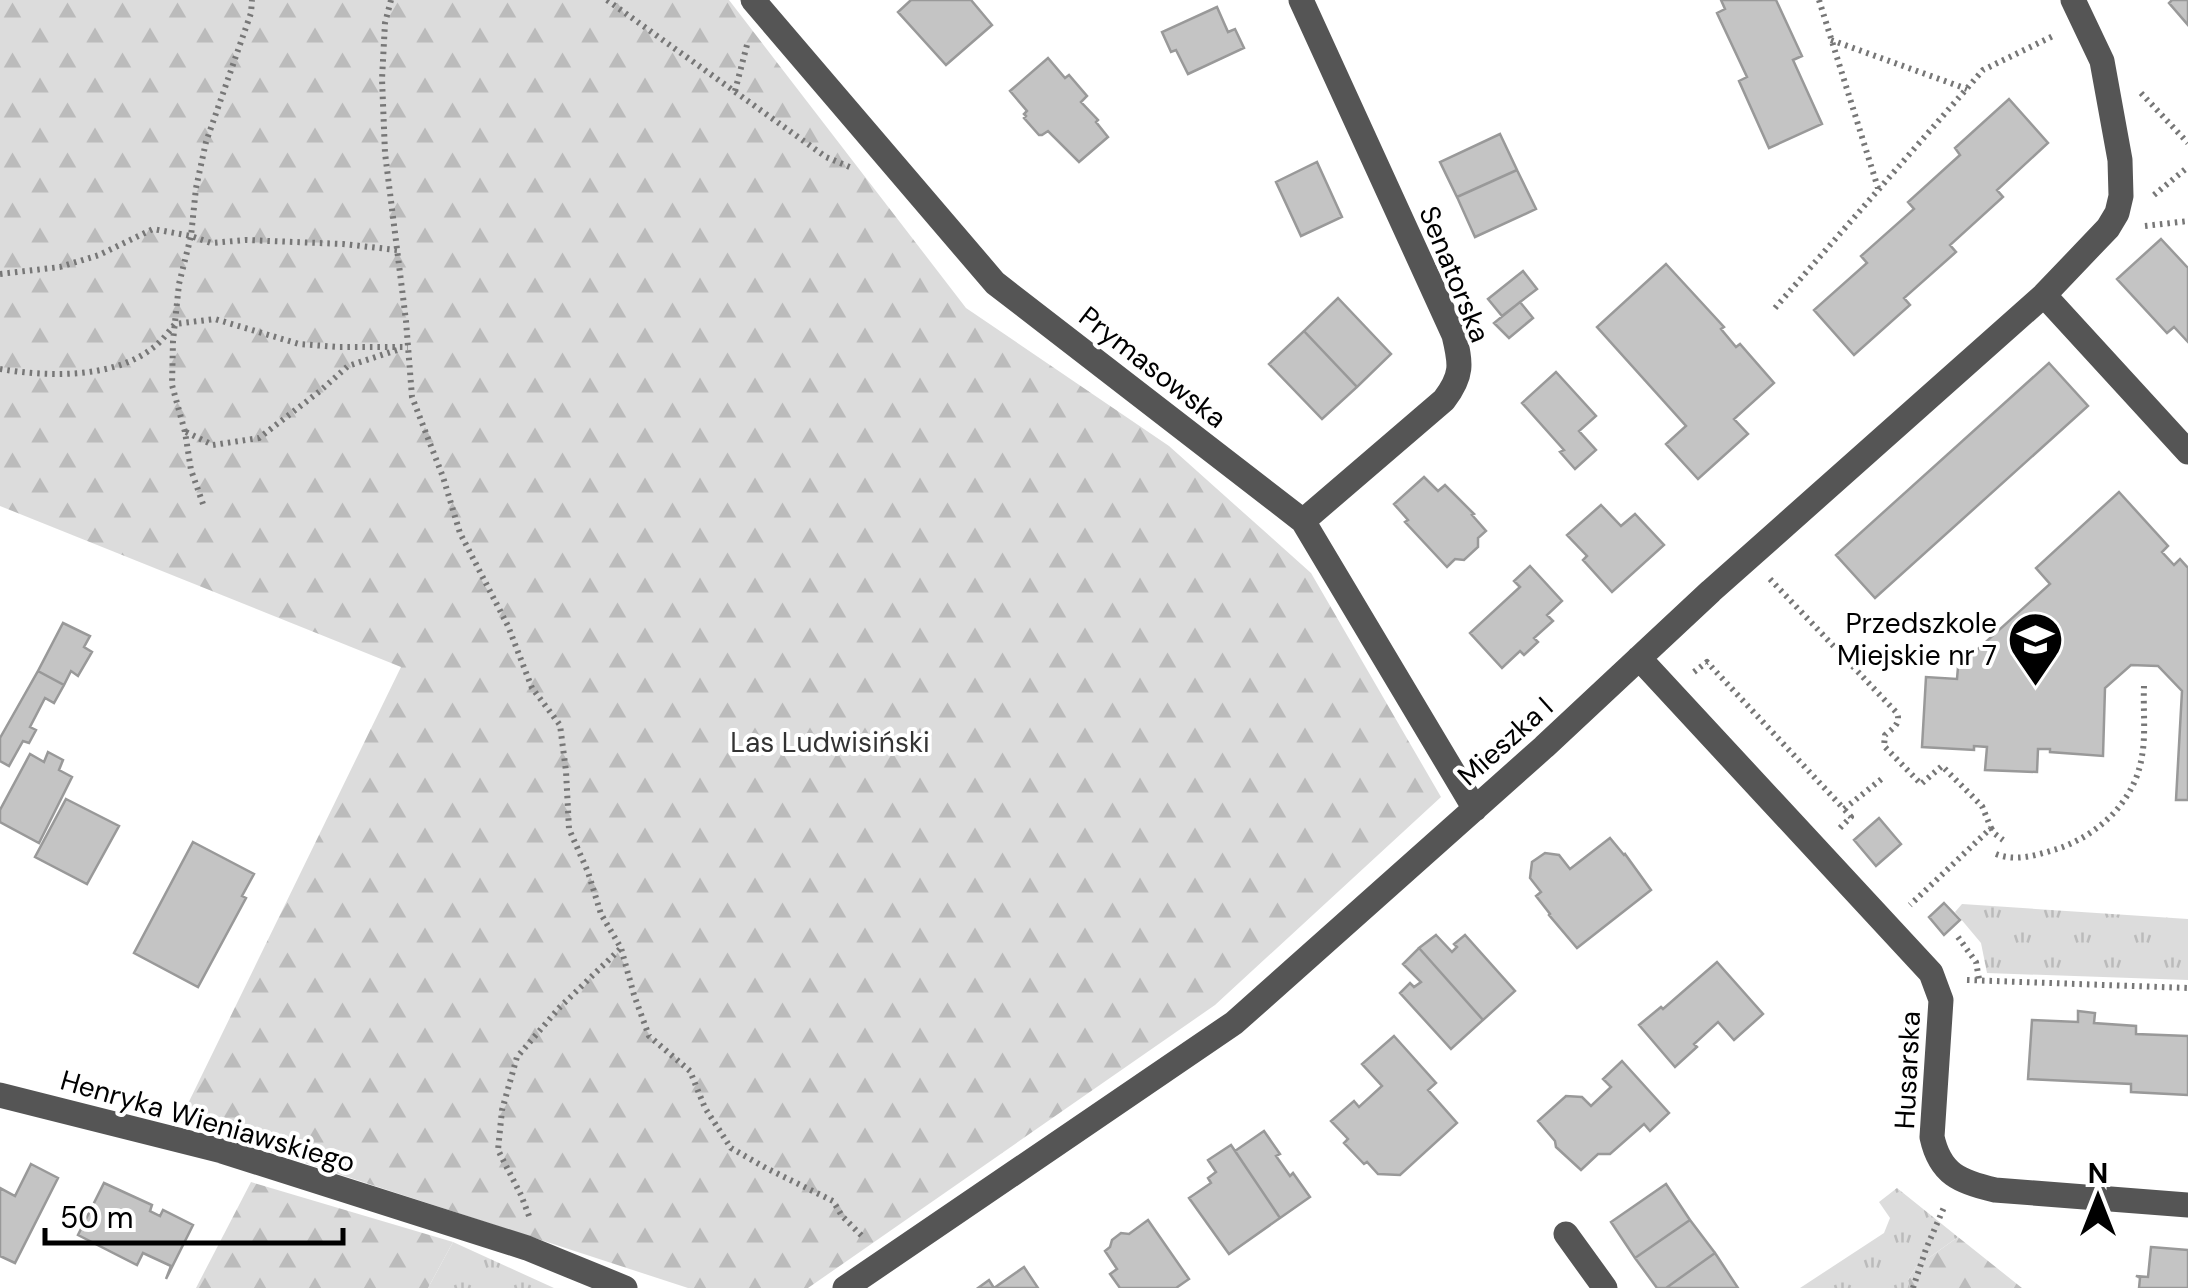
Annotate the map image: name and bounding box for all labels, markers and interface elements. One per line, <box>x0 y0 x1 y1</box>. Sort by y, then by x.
street label: Senatorska <box>1410 201 1499 348</box>
street label: Prymasowska <box>1072 298 1234 437</box>
place label: Przedszkole Miejskie nr 7 <box>1837 605 1997 674</box>
school or university icon: Przedszkole Miejskie nr 7 <box>2006 609 2066 688</box>
street label: Mieszka I <box>1450 689 1561 794</box>
park label: Las Ludwisiński <box>730 724 930 761</box>
street label: Husarska <box>1886 1010 1929 1130</box>
street label: Henryka Wieniawskiego <box>56 1062 359 1181</box>
north arrow <box>2048 1148 2148 1248</box>
text: N <box>2088 1155 2108 1192</box>
scale bar <box>45 1183 342 1245</box>
text: 50 m <box>60 1198 134 1237</box>

